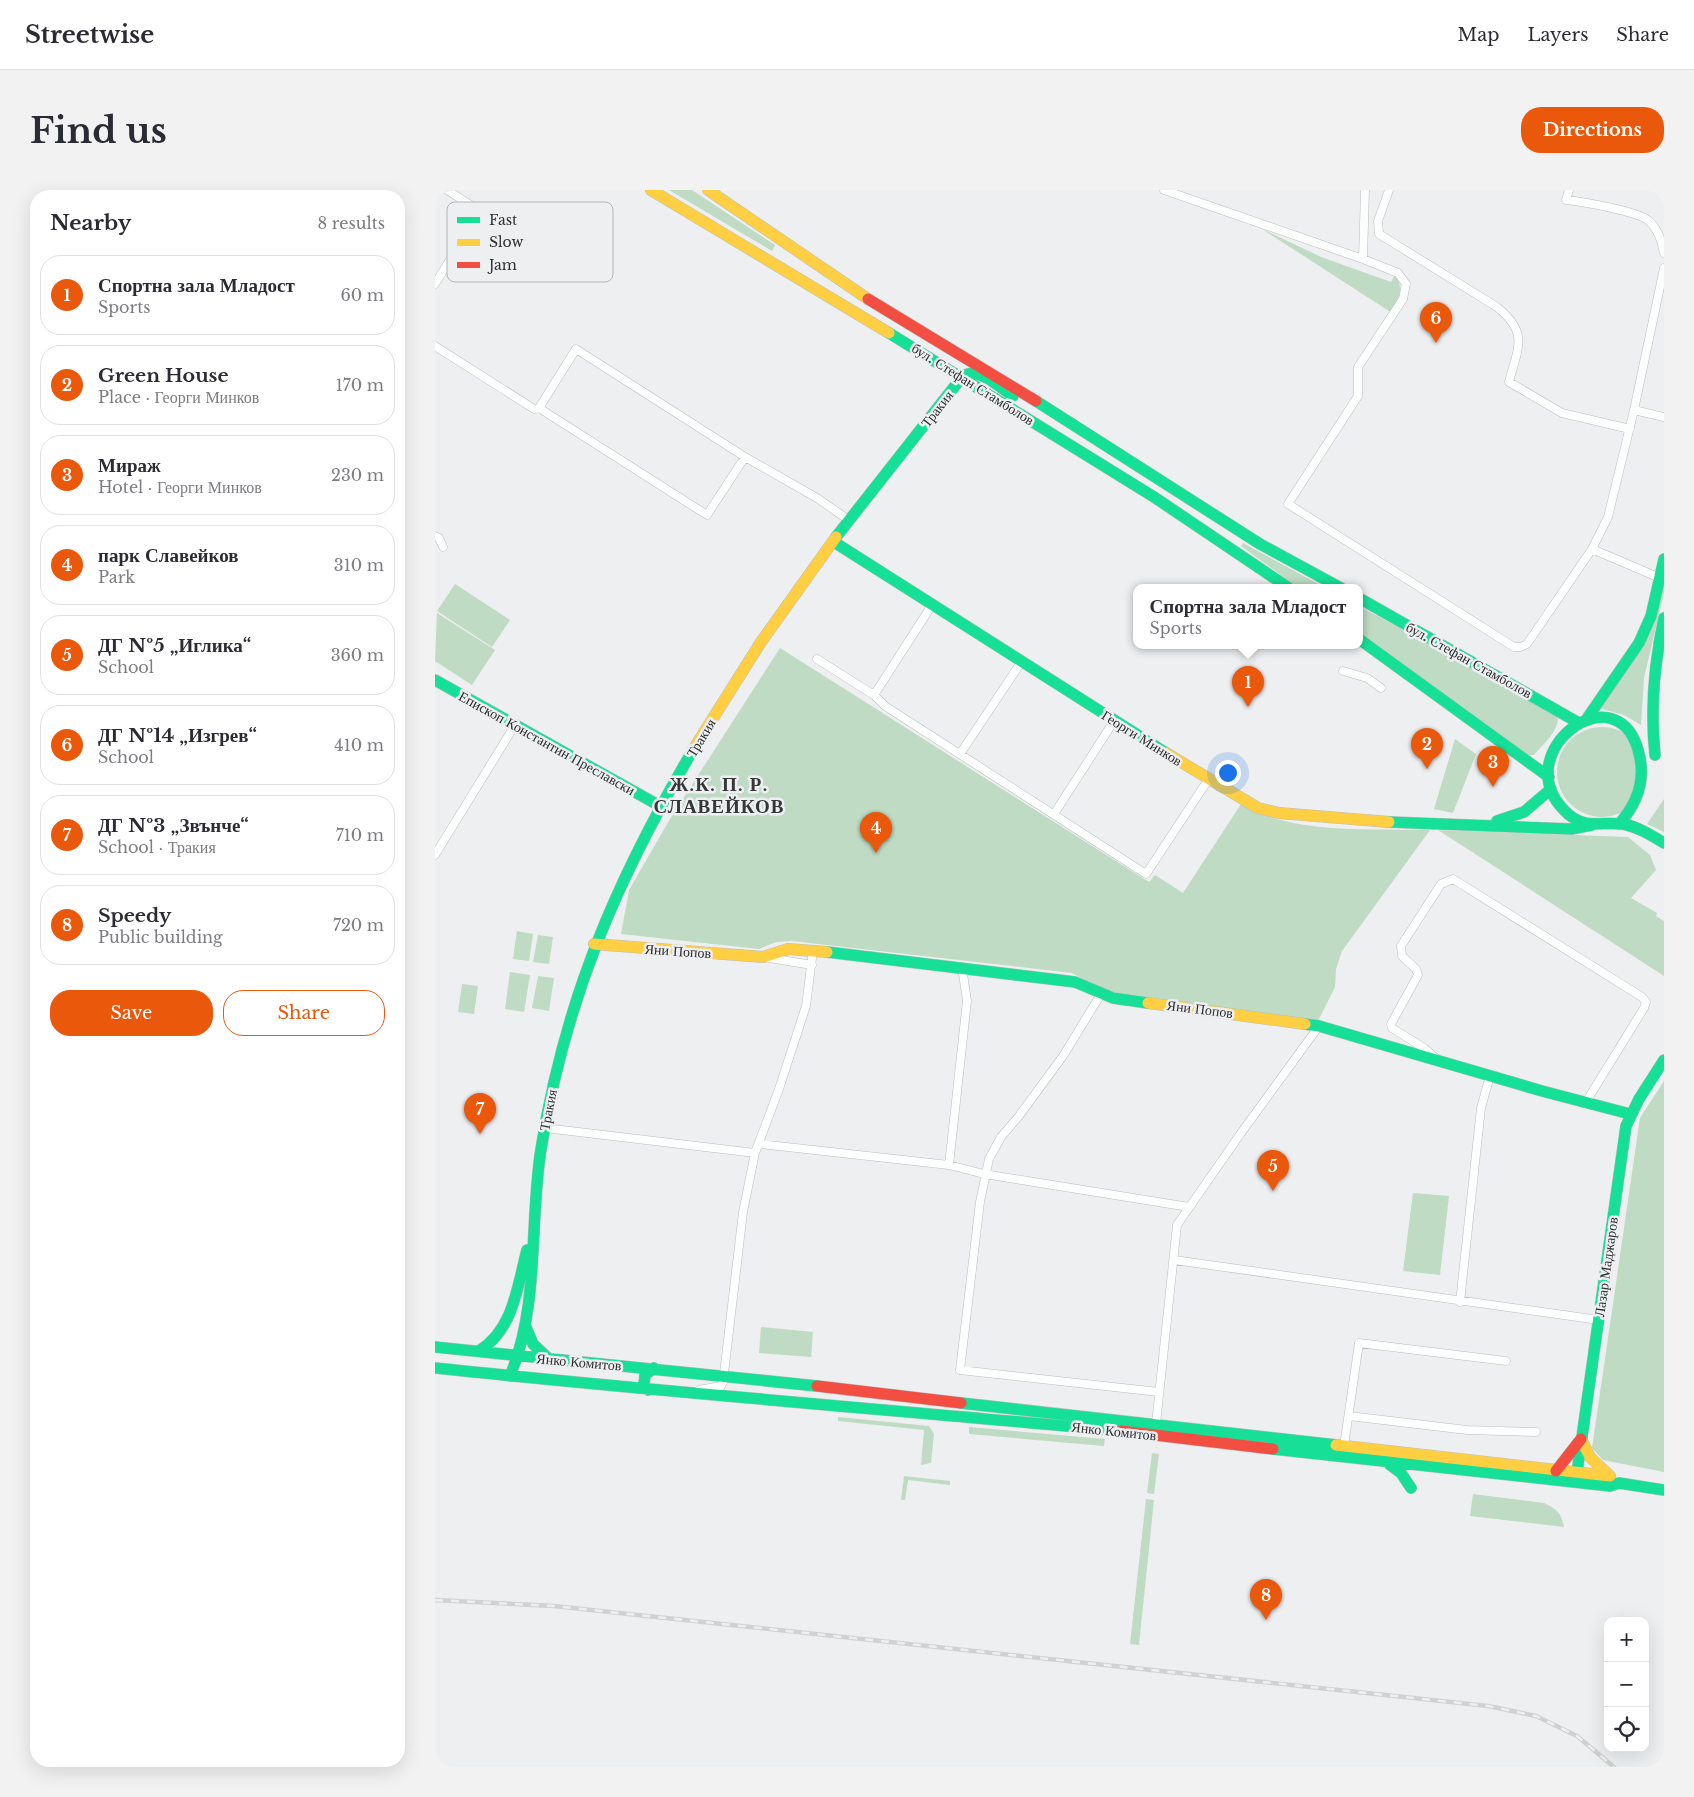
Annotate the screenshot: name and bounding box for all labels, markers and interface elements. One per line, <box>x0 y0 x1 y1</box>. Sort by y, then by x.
text: Streetwise <box>25 20 154 49</box>
text: Map <box>1458 24 1499 46</box>
text: Layers <box>1527 24 1588 46</box>
text: Share <box>1616 24 1669 46</box>
button: Directions <box>1521 107 1664 153</box>
text: Find us <box>30 109 167 152</box>
legend <box>447 202 613 282</box>
text: Nearby <box>50 210 131 236</box>
text: Fast <box>489 211 518 229</box>
text: 8 results <box>318 213 385 233</box>
text: Slow <box>489 233 523 251</box>
text: Jam <box>487 256 517 274</box>
text: Спортна зала Младост <box>98 274 295 297</box>
text: 1 <box>64 285 70 305</box>
text: 60 m <box>341 285 384 305</box>
text: Sports <box>98 297 151 317</box>
pin: 6 <box>1420 302 1452 343</box>
street label: бул. Стефан Стамболов <box>908 339 1038 429</box>
text: Green House <box>98 364 229 387</box>
text: 2 <box>62 375 72 395</box>
text: 170 m <box>336 375 384 395</box>
street label: Тракия <box>917 386 957 431</box>
text: Place · Георги Минков <box>98 387 259 407</box>
text: Мираж <box>98 454 161 477</box>
text: 3 <box>62 465 72 485</box>
text: 230 m <box>331 465 384 485</box>
text: Hotel · Георги Минков <box>98 477 262 497</box>
text: парк Славейков <box>98 544 239 567</box>
text: 4 <box>62 555 72 575</box>
text: 310 m <box>334 555 384 575</box>
text: Park <box>98 567 135 587</box>
popup <box>1133 584 1363 649</box>
text: Спортна зала Младост <box>1150 595 1346 618</box>
text: Sports <box>1150 618 1202 638</box>
street label: бул. Стефан Стамболов <box>1403 618 1535 702</box>
text: ДГ №5 „Иглика“ <box>98 634 251 657</box>
text: 5 <box>62 645 72 665</box>
text: 360 m <box>331 645 384 665</box>
text: School <box>98 657 154 677</box>
pin: 1 <box>1232 666 1264 707</box>
street label: Епископ Константин Преславски <box>456 687 639 799</box>
street label: Георги Минков <box>1098 706 1186 770</box>
street label: Тракия <box>682 715 720 761</box>
text: ДГ №14 „Изгрев“ <box>98 724 257 747</box>
pin: 2 <box>1411 728 1443 769</box>
text: 6 <box>62 735 72 755</box>
text: 410 m <box>334 735 384 755</box>
pin: 3 <box>1477 746 1509 787</box>
text: School <box>98 747 154 767</box>
your location <box>1215 760 1241 786</box>
district label: Ж.К. П. Р. СЛАВЕЙКОВ <box>653 773 785 818</box>
pin: 4 <box>860 812 892 853</box>
text: ДГ №3 „Звънче“ <box>98 814 249 837</box>
text: 7 <box>63 825 71 845</box>
text: 710 m <box>336 825 384 845</box>
text: School · Тракия <box>98 837 216 857</box>
text: Speedy <box>98 904 171 927</box>
text: 8 <box>62 915 72 935</box>
text: 720 m <box>333 915 384 935</box>
text: Public building <box>98 927 223 947</box>
street label: Яни Попов <box>644 940 712 962</box>
button: Save <box>50 990 213 1036</box>
button: Share <box>223 990 385 1036</box>
street label: Яни Попов <box>1166 996 1235 1022</box>
street label: Тракия <box>535 1087 561 1132</box>
pin: 7 <box>464 1093 496 1134</box>
pin: 5 <box>1257 1150 1289 1191</box>
street label: Лазар Маджаров <box>1590 1215 1622 1318</box>
street label: Янко Комитов <box>536 1349 623 1375</box>
street label: Янко Комитов <box>1071 1418 1158 1444</box>
pin: 8 <box>1250 1579 1282 1620</box>
map controls <box>1604 1617 1649 1752</box>
button: + <box>1604 1617 1649 1662</box>
button: − <box>1604 1662 1649 1707</box>
button: locate <box>1604 1707 1649 1752</box>

